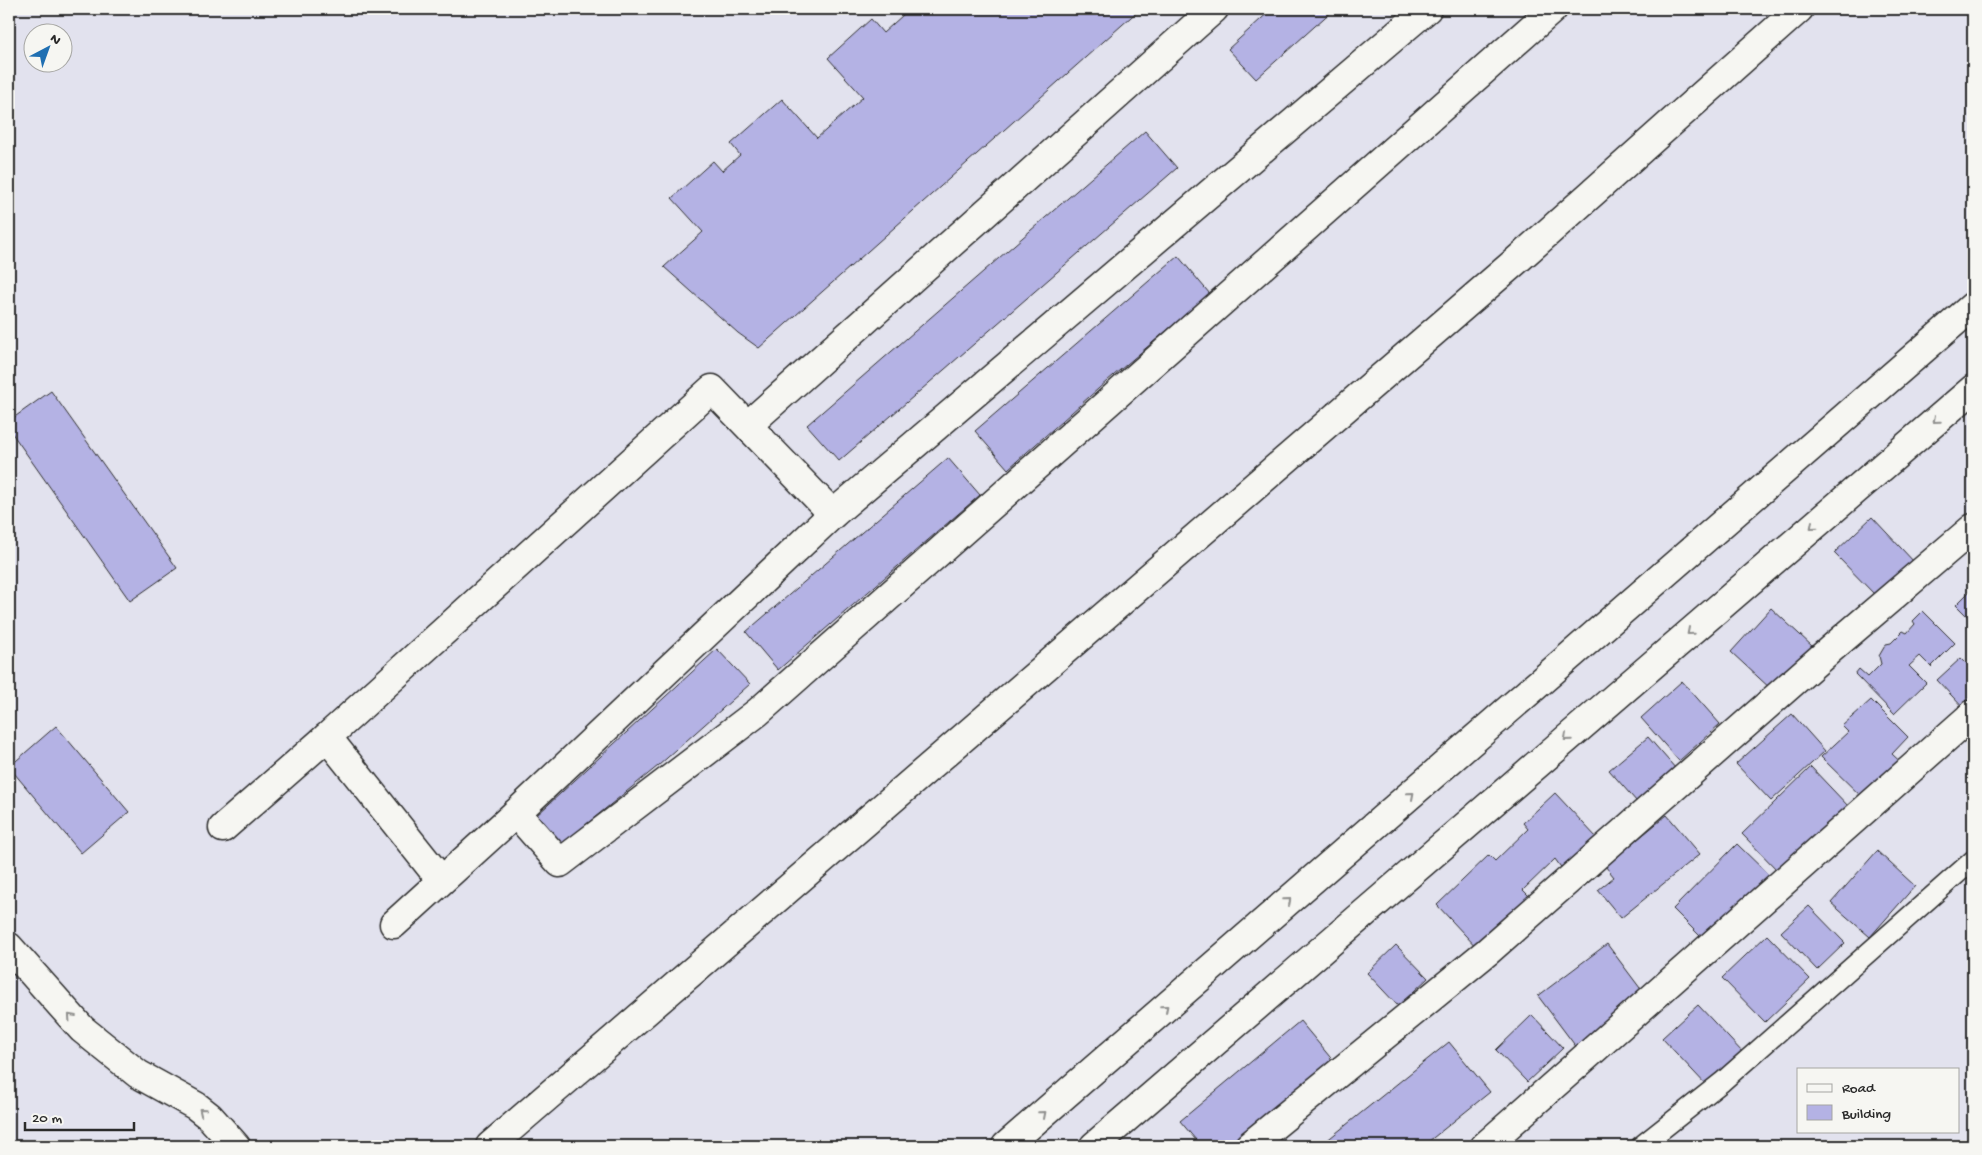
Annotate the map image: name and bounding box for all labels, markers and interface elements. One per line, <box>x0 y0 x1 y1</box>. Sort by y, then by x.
north arrow <box>22 22 72 72</box>
text: N <box>46 31 64 49</box>
one-way arrow <box>1933 415 1942 424</box>
one-way arrow <box>1810 521 1819 530</box>
one-way arrow <box>1687 627 1696 635</box>
one-way arrow <box>1564 733 1573 741</box>
one-way arrow <box>1405 792 1414 801</box>
one-way arrow <box>1282 899 1291 907</box>
one-way arrow <box>1160 1005 1169 1014</box>
one-way arrow <box>68 1014 77 1023</box>
legend <box>1797 1068 1960 1132</box>
text: Road <box>1842 1080 1876 1098</box>
scale bar <box>25 1100 134 1132</box>
text: Building <box>1841 1106 1891 1124</box>
one-way arrow <box>199 1109 208 1117</box>
text: 20 m <box>32 1110 62 1128</box>
one-way arrow <box>1037 1111 1046 1120</box>

